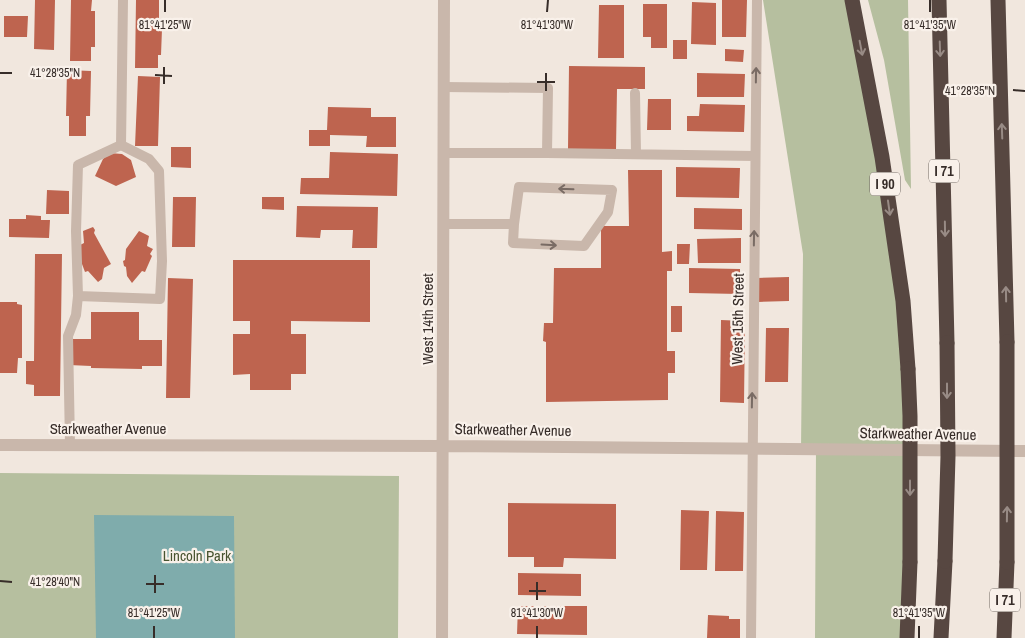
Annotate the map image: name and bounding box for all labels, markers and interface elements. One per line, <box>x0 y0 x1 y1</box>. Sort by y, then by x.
text: 81°41'25"W <box>139 17 192 33</box>
text: 81°41'30"W <box>521 17 574 33</box>
text: 81°41'35"W <box>904 17 957 33</box>
one-way arrow <box>857 40 867 56</box>
one-way arrow <box>936 40 945 56</box>
text: 41°28'35"N <box>30 65 80 81</box>
one-way arrow <box>751 67 761 84</box>
text: 41°28'35"N <box>945 83 995 99</box>
one-way arrow <box>997 123 1006 139</box>
road number: I 71 <box>929 160 959 182</box>
road number: I 90 <box>870 172 900 195</box>
one-way arrow <box>558 184 574 193</box>
one-way arrow <box>884 200 894 216</box>
one-way arrow <box>940 220 950 236</box>
one-way arrow <box>749 230 759 246</box>
one-way arrow <box>540 240 556 249</box>
street label: West 14th Street <box>417 273 438 365</box>
street label: West 15th Street <box>726 273 749 365</box>
one-way arrow <box>1001 286 1011 302</box>
one-way arrow <box>943 383 952 399</box>
one-way arrow <box>747 392 757 408</box>
street label: Starkweather Avenue <box>50 418 167 439</box>
street label: Starkweather Avenue <box>454 418 572 441</box>
street label: Starkweather Avenue <box>859 422 977 445</box>
one-way arrow <box>905 480 915 496</box>
one-way arrow <box>1002 506 1012 522</box>
park label: Lincoln Park <box>163 545 232 566</box>
text: 41°28'40"N <box>30 574 80 590</box>
road number: I 71 <box>990 588 1020 612</box>
text: 81°41'25"W <box>128 605 181 621</box>
text: 81°41'30"W <box>511 605 564 621</box>
text: 81°41'35"W <box>893 605 946 621</box>

